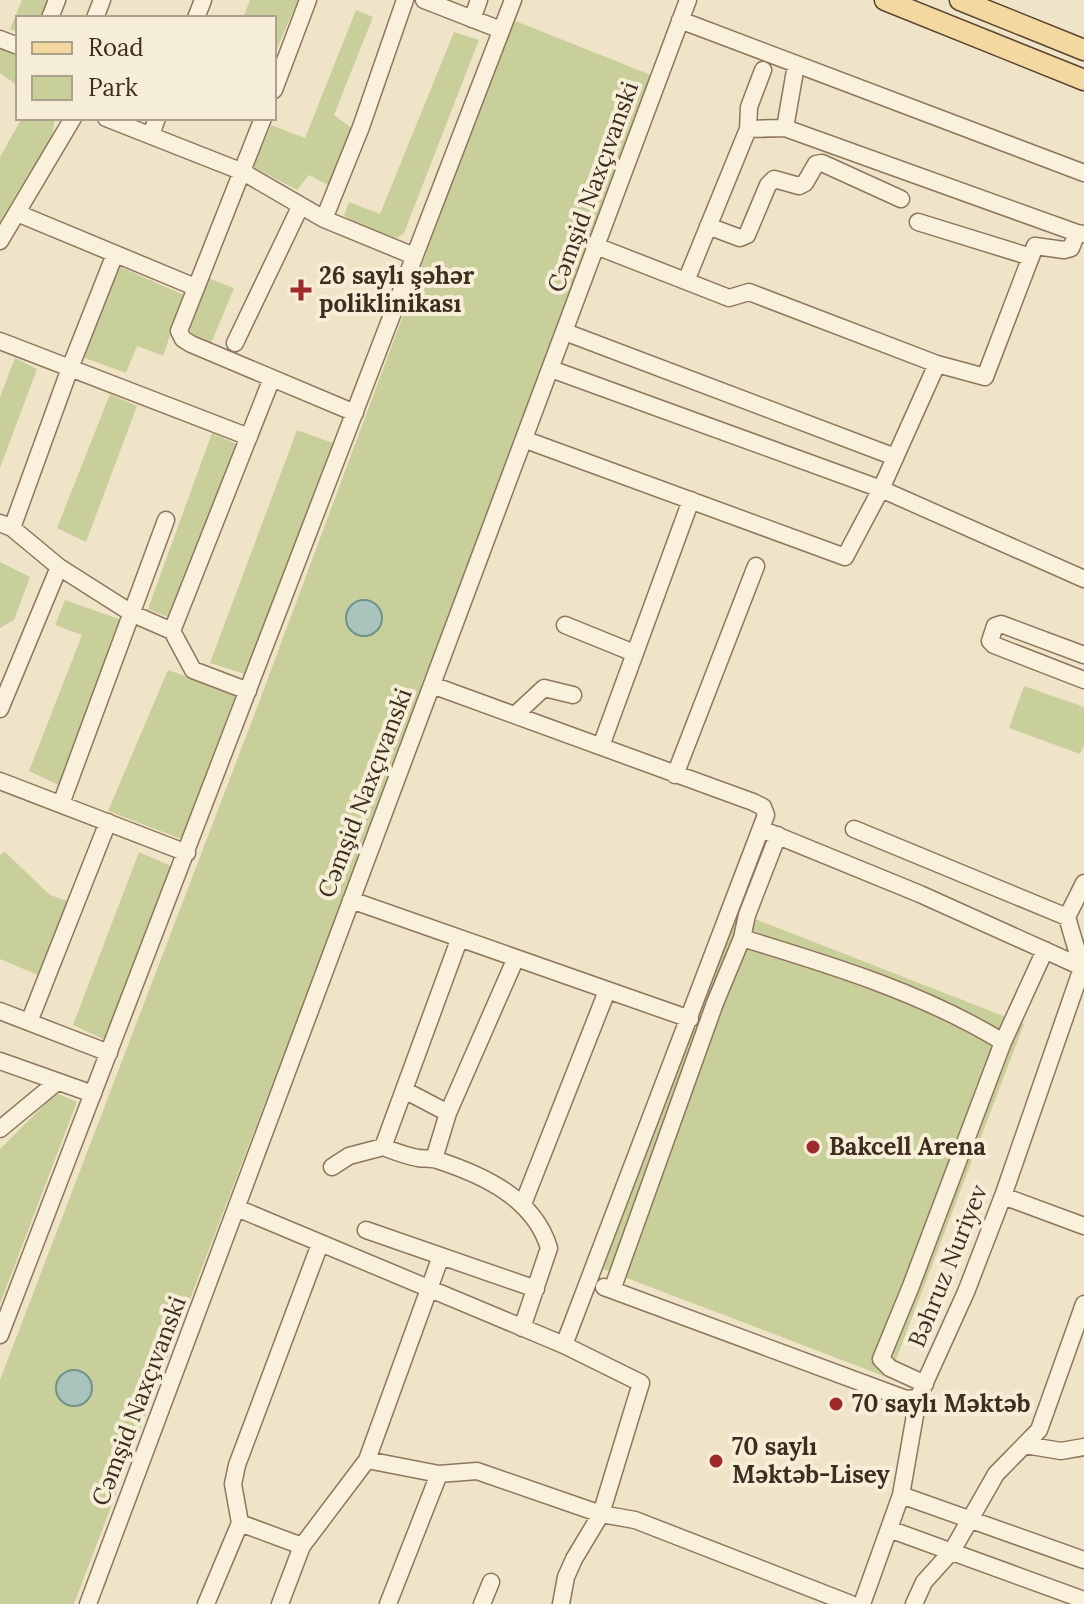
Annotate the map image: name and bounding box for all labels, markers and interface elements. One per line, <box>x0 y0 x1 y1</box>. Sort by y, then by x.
legend <box>16 16 276 120</box>
text: Road <box>88 32 144 63</box>
text: Park <box>88 72 138 103</box>
street label: Cəmşid Naxçıvanski <box>540 77 645 296</box>
place label: 26 saylı şəhər poliklinikası <box>319 260 475 319</box>
marker: 26 saylı şəhər poliklinikası <box>290 279 312 301</box>
street label: Cəmşid Naxçıvanski <box>310 684 419 902</box>
place label: Bakcell Arena <box>829 1131 986 1162</box>
marker: Bakcell Arena <box>804 1138 822 1156</box>
street label: Bəhruz Nuriyev <box>901 1179 995 1352</box>
street label: Cəmşid Naxçıvanski <box>84 1292 193 1510</box>
place label: 70 saylı Məktəb <box>852 1388 1031 1419</box>
marker: 70 saylı Məktəb <box>827 1395 845 1413</box>
place label: 70 saylı Məktəb-Lisey <box>732 1431 891 1490</box>
marker: 70 saylı Məktəb-Lisey <box>707 1452 725 1470</box>

